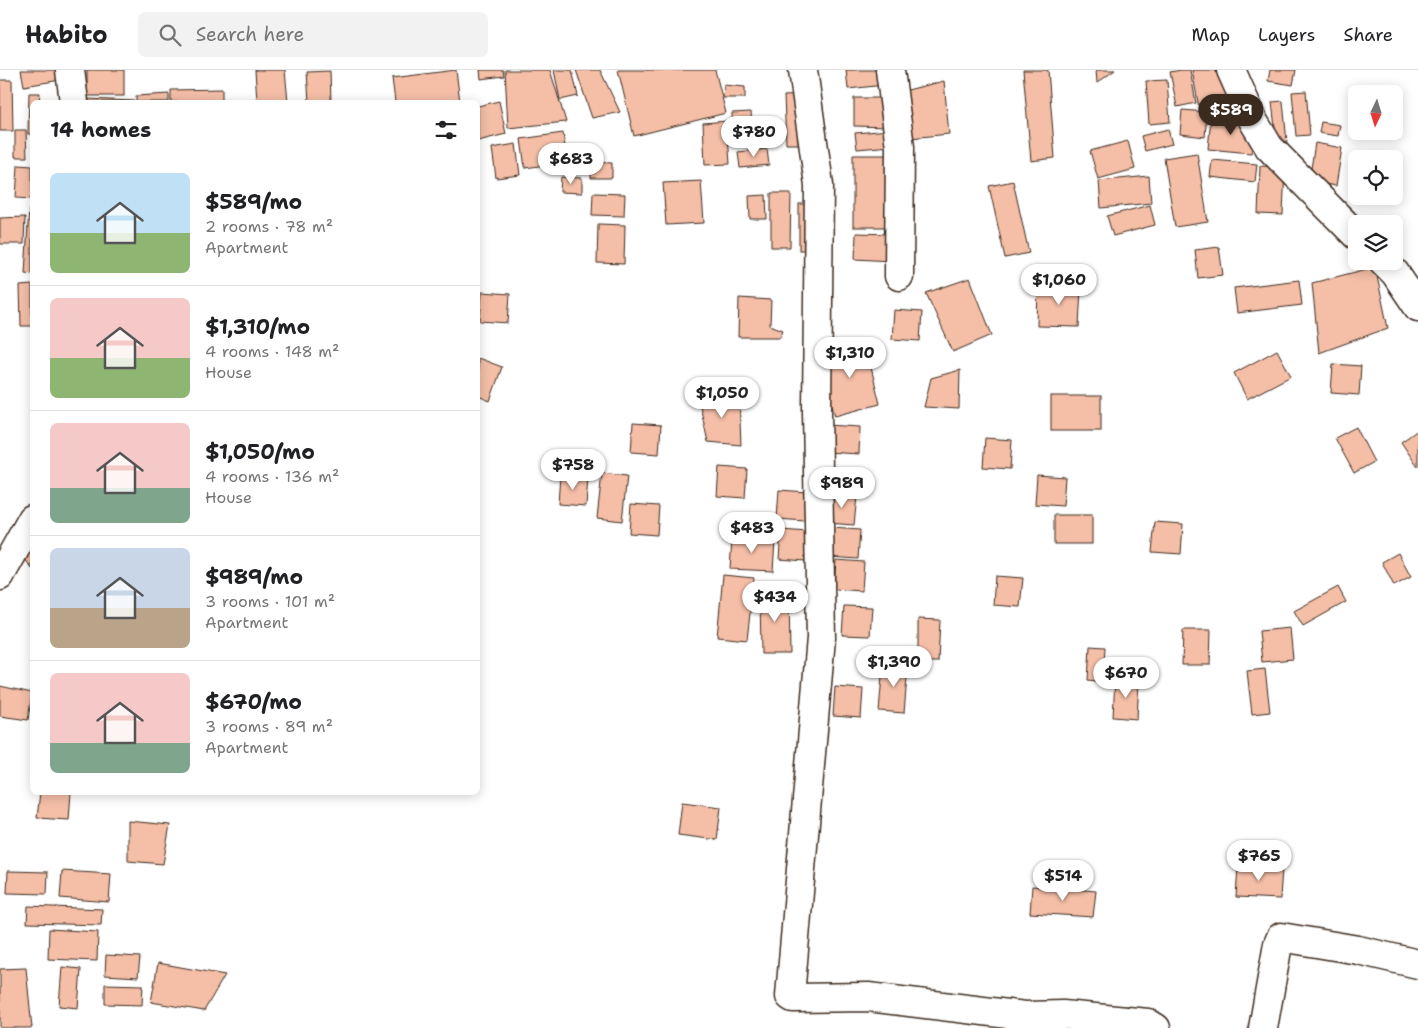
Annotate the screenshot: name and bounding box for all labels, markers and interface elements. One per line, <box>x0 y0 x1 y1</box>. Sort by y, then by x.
search box <box>138 12 488 57</box>
text: Habito <box>25 19 108 51</box>
icon: search <box>156 21 184 49</box>
text: Search here <box>196 22 304 47</box>
text: Map <box>1192 23 1230 47</box>
text: Layers <box>1258 23 1315 47</box>
text: Share <box>1343 23 1393 47</box>
north arrow <box>1348 85 1402 140</box>
map controls <box>1348 85 1403 270</box>
pin: $589 <box>1201 93 1261 136</box>
text: $589 <box>1209 99 1253 120</box>
text: 14 homes <box>50 116 151 144</box>
icon: filters <box>432 116 460 144</box>
pin: $780 <box>724 116 784 158</box>
text: $780 <box>732 121 776 142</box>
pin: $683 <box>541 142 601 185</box>
text: $683 <box>549 148 593 169</box>
button: locate <box>1348 150 1403 205</box>
text: $589/mo <box>205 188 302 216</box>
icon: home <box>90 193 150 253</box>
button: layers <box>1348 215 1403 270</box>
text: 2 rooms · 78 m² <box>205 216 333 237</box>
text: Apartment <box>205 237 288 258</box>
pin: $1,060 <box>1018 264 1100 306</box>
text: $1,060 <box>1032 269 1086 290</box>
text: $1,310/mo <box>205 313 310 341</box>
icon: home <box>90 318 150 378</box>
pin: $1,310 <box>809 336 891 379</box>
text: 4 rooms · 148 m² <box>205 341 339 362</box>
text: $1,310 <box>825 342 875 363</box>
text: House <box>205 362 252 383</box>
pin: $1,050 <box>681 376 763 419</box>
text: $1,050 <box>695 382 749 403</box>
text: $1,050/mo <box>205 438 315 466</box>
icon: home <box>90 443 150 503</box>
pin: $758 <box>543 448 603 491</box>
text: $758 <box>552 454 594 475</box>
text: 4 rooms · 136 m² <box>205 466 339 487</box>
pin: $989 <box>812 466 872 509</box>
text: $989 <box>820 472 864 493</box>
text: House <box>205 487 252 508</box>
pin: $483 <box>722 512 782 554</box>
text: $483 <box>730 517 774 538</box>
text: $989/mo <box>205 563 303 591</box>
icon: home <box>90 568 150 628</box>
pin: $434 <box>745 580 805 623</box>
text: $434 <box>753 586 797 607</box>
text: 3 rooms · 101 m² <box>205 591 335 612</box>
text: Apartment <box>205 612 288 633</box>
pin: $1,390 <box>853 646 935 688</box>
text: $1,390 <box>867 651 921 672</box>
pin: $670 <box>1096 656 1156 699</box>
text: $670 <box>1104 662 1148 683</box>
text: $670/mo <box>205 688 302 716</box>
icon: home <box>90 693 150 753</box>
text: 3 rooms · 89 m² <box>205 716 333 737</box>
text: Apartment <box>205 737 288 758</box>
pin: $765 <box>1229 840 1289 882</box>
text: $765 <box>1238 845 1280 866</box>
pin: $514 <box>1033 860 1093 902</box>
text: $514 <box>1044 865 1082 886</box>

